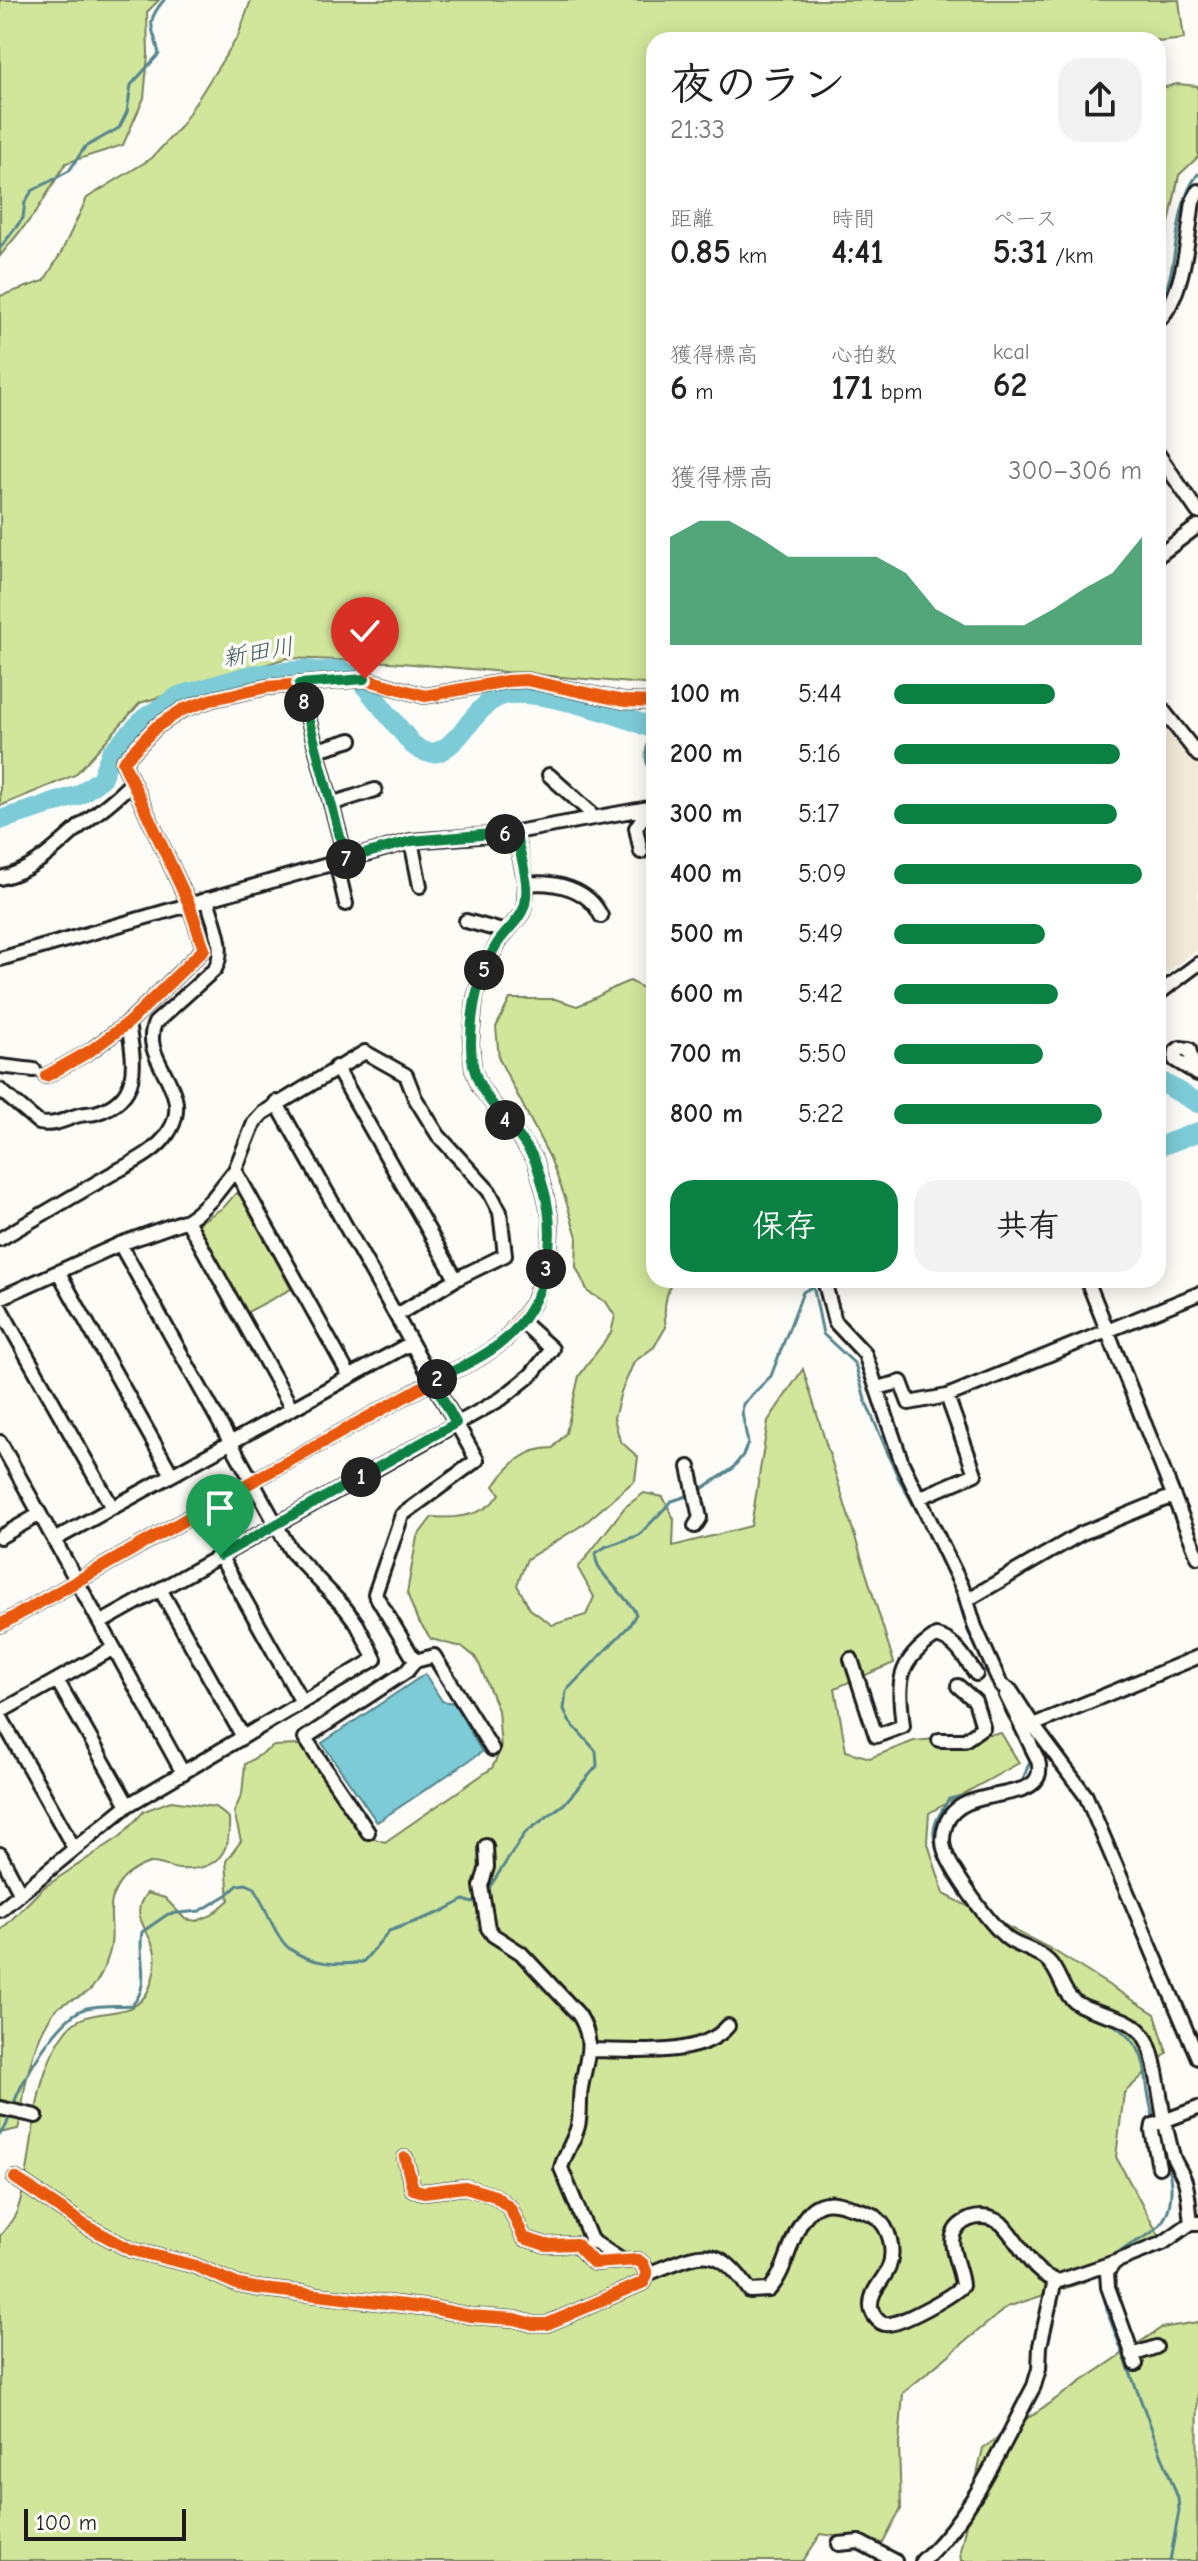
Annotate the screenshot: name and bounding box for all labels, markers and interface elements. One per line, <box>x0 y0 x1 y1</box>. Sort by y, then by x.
button: share <box>1058 58 1142 142</box>
text: 夜のラン <box>670 59 846 110</box>
text: 21:33 <box>670 115 725 145</box>
text: 距離 <box>670 206 714 232</box>
text: 時間 <box>831 206 875 232</box>
text: ペース <box>993 206 1057 232</box>
text: 0.85 <box>670 232 731 272</box>
text: 4:41 <box>831 232 884 272</box>
text: 5:31 <box>993 232 1048 272</box>
text: km <box>731 243 767 269</box>
text: /km <box>1048 243 1094 269</box>
text: kcal <box>993 339 1030 365</box>
text: 獲得標高 <box>670 342 758 368</box>
text: 心拍数 <box>831 342 897 368</box>
text: 62 <box>993 365 1027 405</box>
text: 6 <box>670 368 688 408</box>
text: 171 <box>831 368 873 408</box>
text: m <box>688 379 713 405</box>
text: bpm <box>873 379 922 405</box>
text: 300–306 m <box>1008 456 1142 486</box>
text: 獲得標高 <box>670 463 774 493</box>
pin <box>331 597 399 679</box>
icon: check <box>343 609 387 653</box>
water label: 新田川 <box>220 632 296 672</box>
text: 100 m <box>670 679 740 709</box>
text: 5:44 <box>798 679 842 709</box>
pin: 8 <box>284 682 324 722</box>
text: 8 <box>298 689 310 715</box>
text: 200 m <box>670 739 743 769</box>
text: 5:16 <box>798 739 841 769</box>
text: 300 m <box>670 799 743 829</box>
text: 5:17 <box>798 799 839 829</box>
pin: 6 <box>485 814 525 854</box>
text: 6 <box>499 821 511 847</box>
pin: 7 <box>326 839 366 879</box>
text: 7 <box>341 846 351 872</box>
text: 400 m <box>670 859 742 889</box>
text: 5:09 <box>798 859 846 889</box>
text: 500 m <box>670 919 744 949</box>
text: 5:49 <box>798 919 843 949</box>
pin: 5 <box>464 950 504 990</box>
text: 5 <box>478 957 490 983</box>
text: 600 m <box>670 979 743 1009</box>
text: 5:42 <box>798 979 843 1009</box>
text: 700 m <box>670 1039 741 1069</box>
text: 5:50 <box>798 1039 847 1069</box>
text: 800 m <box>670 1099 743 1129</box>
text: 5:22 <box>798 1099 844 1129</box>
pin: 4 <box>485 1100 525 1140</box>
text: 4 <box>500 1107 510 1133</box>
button: 保存 <box>670 1180 898 1272</box>
button: 共有 <box>914 1180 1142 1272</box>
pin: 3 <box>526 1249 566 1289</box>
text: 3 <box>541 1256 551 1282</box>
pin: 2 <box>417 1359 457 1399</box>
text: 2 <box>432 1366 442 1392</box>
pin: 1 <box>341 1457 381 1497</box>
text: 1 <box>357 1464 365 1490</box>
pin <box>186 1474 254 1556</box>
icon: arrive <box>198 1486 242 1530</box>
scale bar <box>24 2505 186 2541</box>
text: 100 m <box>36 2510 97 2536</box>

